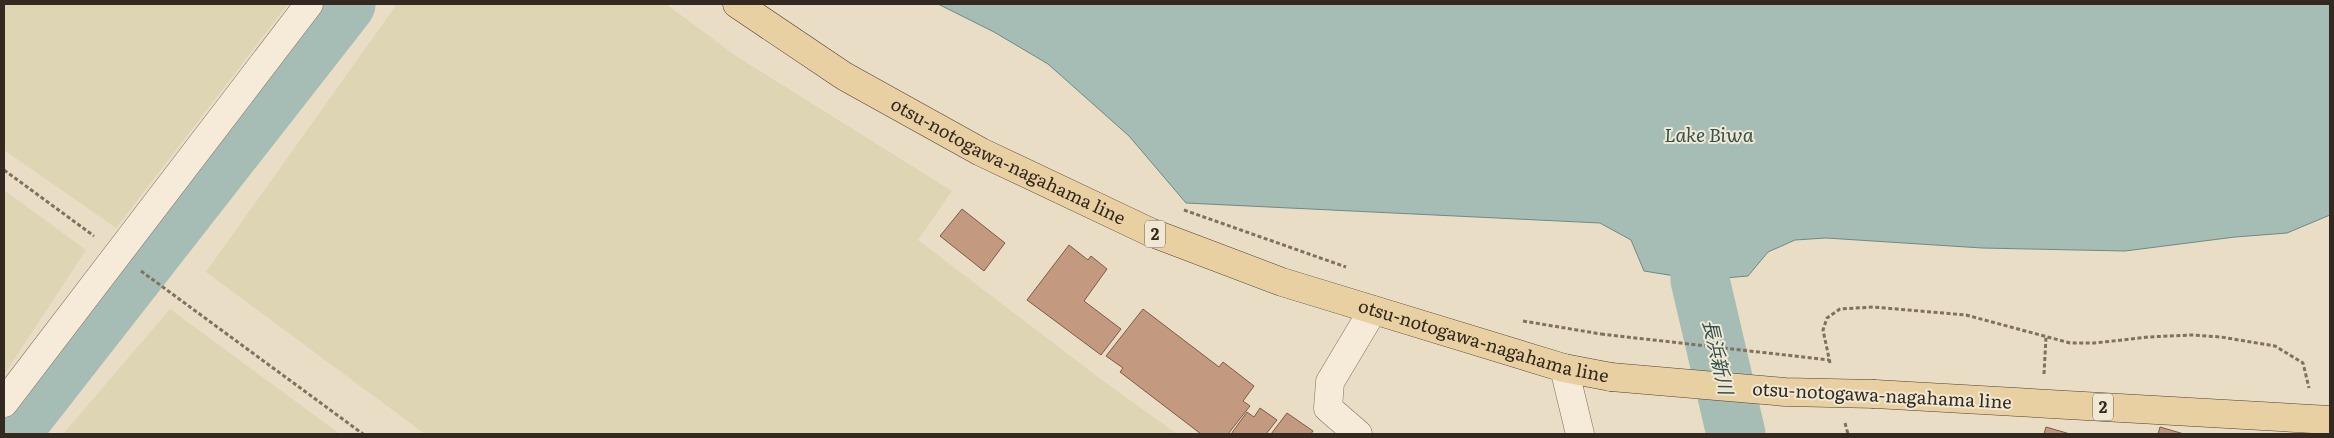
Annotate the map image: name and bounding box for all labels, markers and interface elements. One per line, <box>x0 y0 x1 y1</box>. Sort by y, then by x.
street label: otsu-notogawa-nagahama line <box>886 90 1130 231</box>
water label: Lake Biwa <box>1664 120 1754 148</box>
road number: 2 <box>1145 220 1165 248</box>
street label: otsu-notogawa-nagahama line <box>1355 291 1611 388</box>
water label: 長浜新川 <box>1697 317 1742 399</box>
street label: otsu-notogawa-nagahama line <box>1752 374 2012 415</box>
road number: 2 <box>2093 394 2113 421</box>

